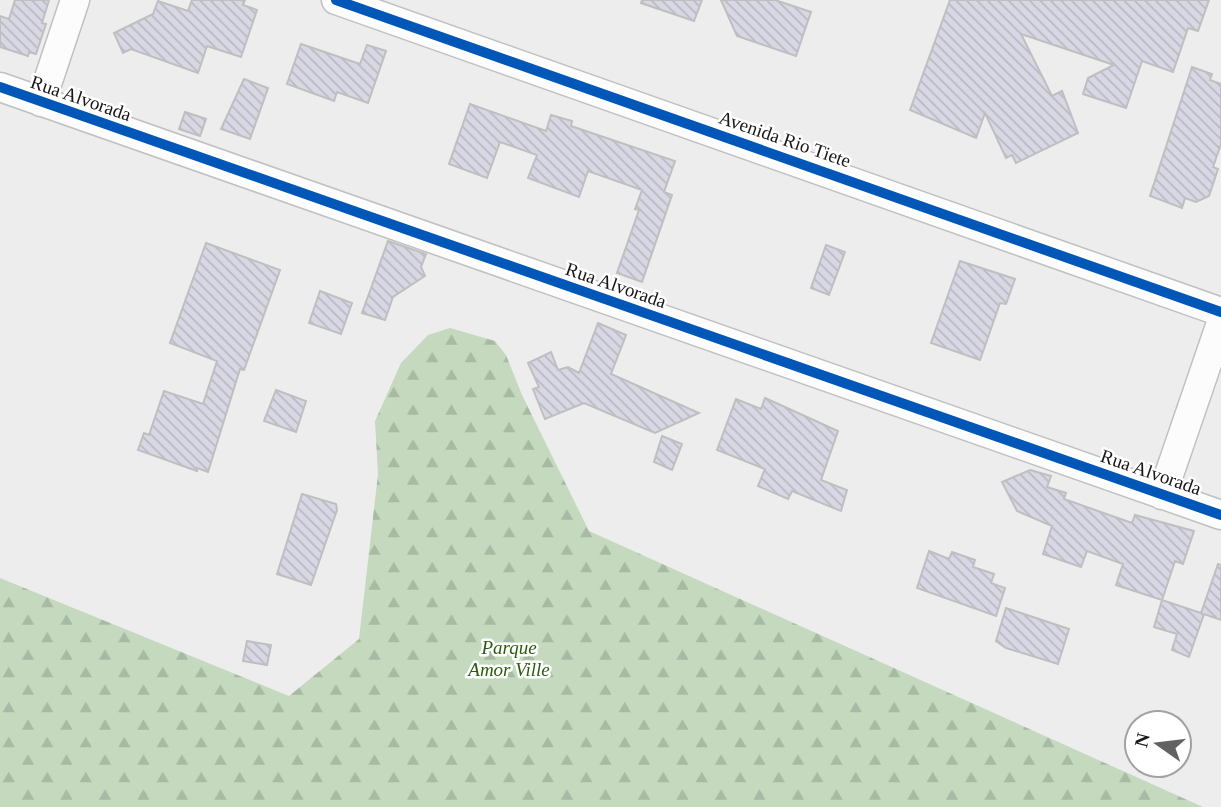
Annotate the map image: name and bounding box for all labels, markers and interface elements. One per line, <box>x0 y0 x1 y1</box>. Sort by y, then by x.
street label: Rua Alvorada <box>28 71 135 125</box>
street label: Avenida Rio Tiete <box>716 107 854 171</box>
street label: Rua Alvorada <box>563 258 670 312</box>
street label: Rua Alvorada <box>1098 445 1205 499</box>
park label: Parque Amor Ville <box>466 637 550 680</box>
north arrow <box>1123 709 1193 779</box>
text: N <box>1130 731 1154 749</box>

